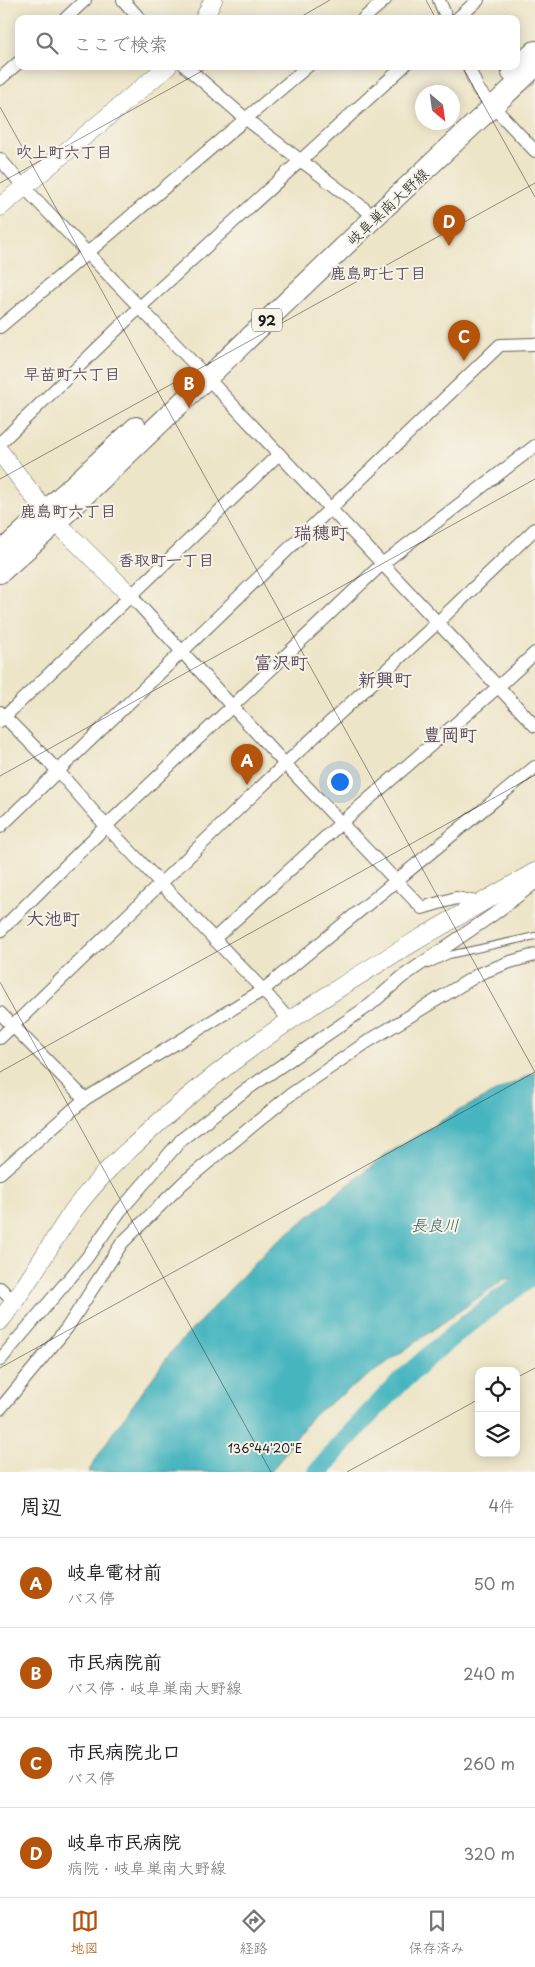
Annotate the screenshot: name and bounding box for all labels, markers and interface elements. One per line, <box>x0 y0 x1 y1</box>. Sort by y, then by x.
search box <box>15 15 520 70</box>
icon: search <box>33 29 61 57</box>
text: ここで検索 <box>73 29 168 57</box>
north arrow <box>415 85 460 130</box>
district label: 吹上町六丁目 <box>16 139 112 163</box>
street label: 岐阜巣南大野線 <box>341 162 433 250</box>
pin: D <box>433 205 465 246</box>
district label: 鹿島町七丁目 <box>330 260 426 284</box>
road number: 92 <box>252 308 282 332</box>
pin: C <box>448 320 480 361</box>
district label: 早苗町六丁目 <box>24 361 120 385</box>
pin: B <box>173 367 205 408</box>
district label: 鹿島町六丁目 <box>20 498 116 522</box>
district label: 瑞穂町 <box>294 518 348 545</box>
district label: 香取町一丁目 <box>118 547 214 571</box>
district label: 富沢町 <box>254 648 308 675</box>
district label: 新興町 <box>358 665 412 692</box>
district label: 豊岡町 <box>423 720 477 747</box>
pin: A <box>231 744 263 785</box>
your location <box>327 769 353 795</box>
district label: 大池町 <box>26 904 80 931</box>
water label: 長良川 <box>411 1212 459 1236</box>
map controls <box>475 1367 520 1457</box>
button: locate <box>475 1367 520 1412</box>
button: layers <box>475 1412 520 1457</box>
text: 136°44'20"E <box>228 1439 302 1457</box>
text: 周辺 <box>20 1489 62 1521</box>
text: 4件 <box>488 1493 515 1517</box>
text: 岐阜電材前 <box>67 1557 162 1585</box>
text: A <box>30 1571 42 1595</box>
text: 50 m <box>474 1571 515 1595</box>
text: バス停 <box>67 1585 115 1609</box>
text: 市民病院前 <box>67 1647 162 1675</box>
text: B <box>31 1661 41 1685</box>
text: 240 m <box>463 1661 515 1685</box>
text: バス停 · 岐阜巣南大野線 <box>67 1675 242 1699</box>
text: 市民病院北口 <box>67 1737 181 1765</box>
text: C <box>30 1751 42 1775</box>
text: 260 m <box>463 1751 515 1775</box>
text: バス停 <box>67 1765 115 1789</box>
text: 岐阜市民病院 <box>67 1827 181 1855</box>
text: D <box>30 1841 42 1865</box>
text: 320 m <box>464 1841 515 1865</box>
text: 病院 · 岐阜巣南大野線 <box>67 1855 226 1879</box>
tab: 地図 <box>71 1907 99 1958</box>
tab: 経路 <box>240 1907 268 1958</box>
tab: 保存済み <box>409 1907 465 1958</box>

